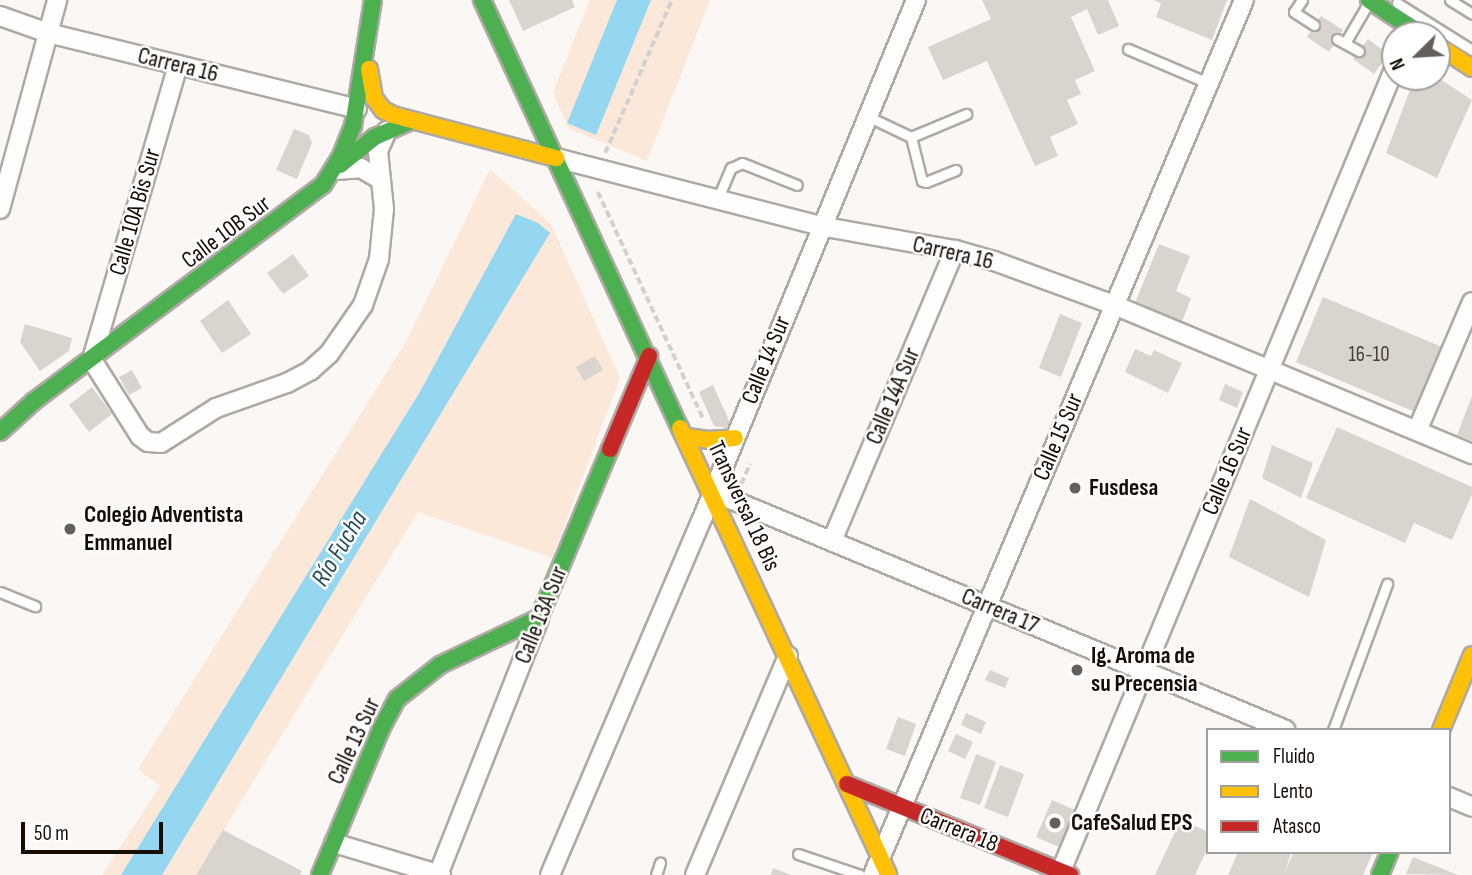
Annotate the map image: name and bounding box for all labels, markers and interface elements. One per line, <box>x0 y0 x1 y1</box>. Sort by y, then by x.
north arrow <box>1381 21 1451 91</box>
street label: Carrera 16 <box>135 41 221 89</box>
text: N <box>1386 55 1411 73</box>
street label: Calle 10A Bis Sur <box>103 145 167 279</box>
street label: Calle 10B Sur <box>176 189 276 275</box>
street label: Carrera 16 <box>910 230 996 276</box>
street label: Calle 14 Sur <box>735 312 797 408</box>
house number: 16-10 <box>1349 342 1389 368</box>
street label: Calle 14A Sur <box>860 343 926 449</box>
street label: Calle 15 Sur <box>1027 389 1089 485</box>
street label: Calle 16 Sur <box>1196 423 1258 519</box>
street label: Transversal 18 Bis <box>701 436 787 576</box>
place label: Fusdesa <box>1089 474 1158 502</box>
marker: Fusdesa <box>1067 480 1083 496</box>
place label: Colegio Adventista Emmanuel <box>84 501 243 557</box>
water label: Río Fucha <box>305 506 375 592</box>
marker: Colegio Adventista Emmanuel <box>62 521 78 537</box>
street label: Calle 13A Sur <box>508 562 574 668</box>
street label: Carrera 17 <box>957 582 1043 640</box>
place label: Ig. Aroma de su Precensia <box>1091 642 1198 698</box>
marker: Ig. Aroma de su Precensia <box>1069 662 1085 678</box>
street label: Calle 13 Sur <box>321 693 387 789</box>
legend <box>1206 728 1451 854</box>
text: Fluido <box>1273 744 1315 769</box>
text: Lento <box>1273 779 1313 804</box>
street label: Carrera 18 <box>916 801 1002 859</box>
scale bar <box>24 808 166 852</box>
place label: CafeSalud EPS <box>1071 809 1193 837</box>
marker: CafeSalud EPS <box>1045 813 1065 833</box>
text: Atasco <box>1273 814 1321 839</box>
text: 50 m <box>34 821 69 846</box>

